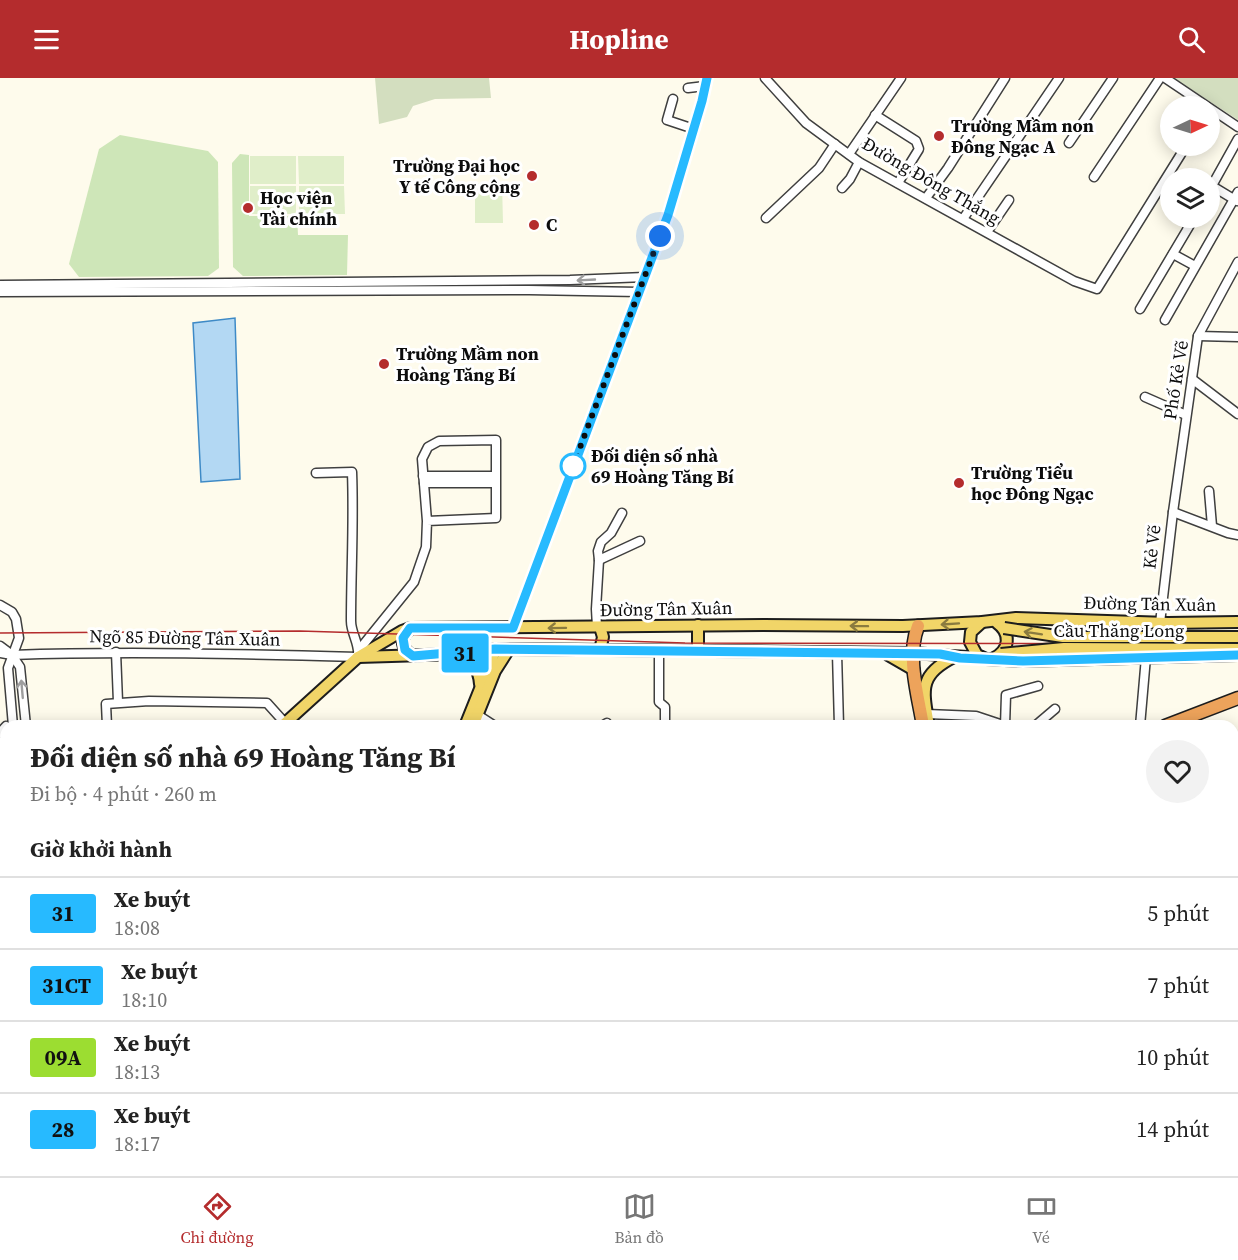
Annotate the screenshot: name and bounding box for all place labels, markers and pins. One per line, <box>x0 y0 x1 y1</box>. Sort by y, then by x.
place label: Trường Mầm non Đông Ngạc A <box>951 113 1094 159</box>
marker: Trường Mầm non Đông Ngạc A <box>932 129 946 143</box>
place label: Trường Đại học Y tế Công cộng <box>393 153 520 199</box>
marker: Trường Đại học Y tế Công cộng <box>525 169 539 183</box>
place label: Học viện Tài chính <box>260 185 337 231</box>
marker: Học viện Tài chính <box>241 201 255 215</box>
place label: C <box>546 212 557 237</box>
marker: C <box>527 218 541 232</box>
place label: Trường Mầm non Hoàng Tăng Bí <box>396 341 539 387</box>
marker: Trường Mầm non Hoàng Tăng Bí <box>377 357 391 371</box>
place label: Đối diện số nhà 69 Hoàng Tăng Bí <box>591 443 734 489</box>
marker: Đối diện số nhà 69 Hoàng Tăng Bí <box>560 453 586 479</box>
place label: Trường Tiểu học Đông Ngạc <box>971 460 1094 506</box>
marker: Trường Tiểu học Đông Ngạc <box>952 476 966 490</box>

